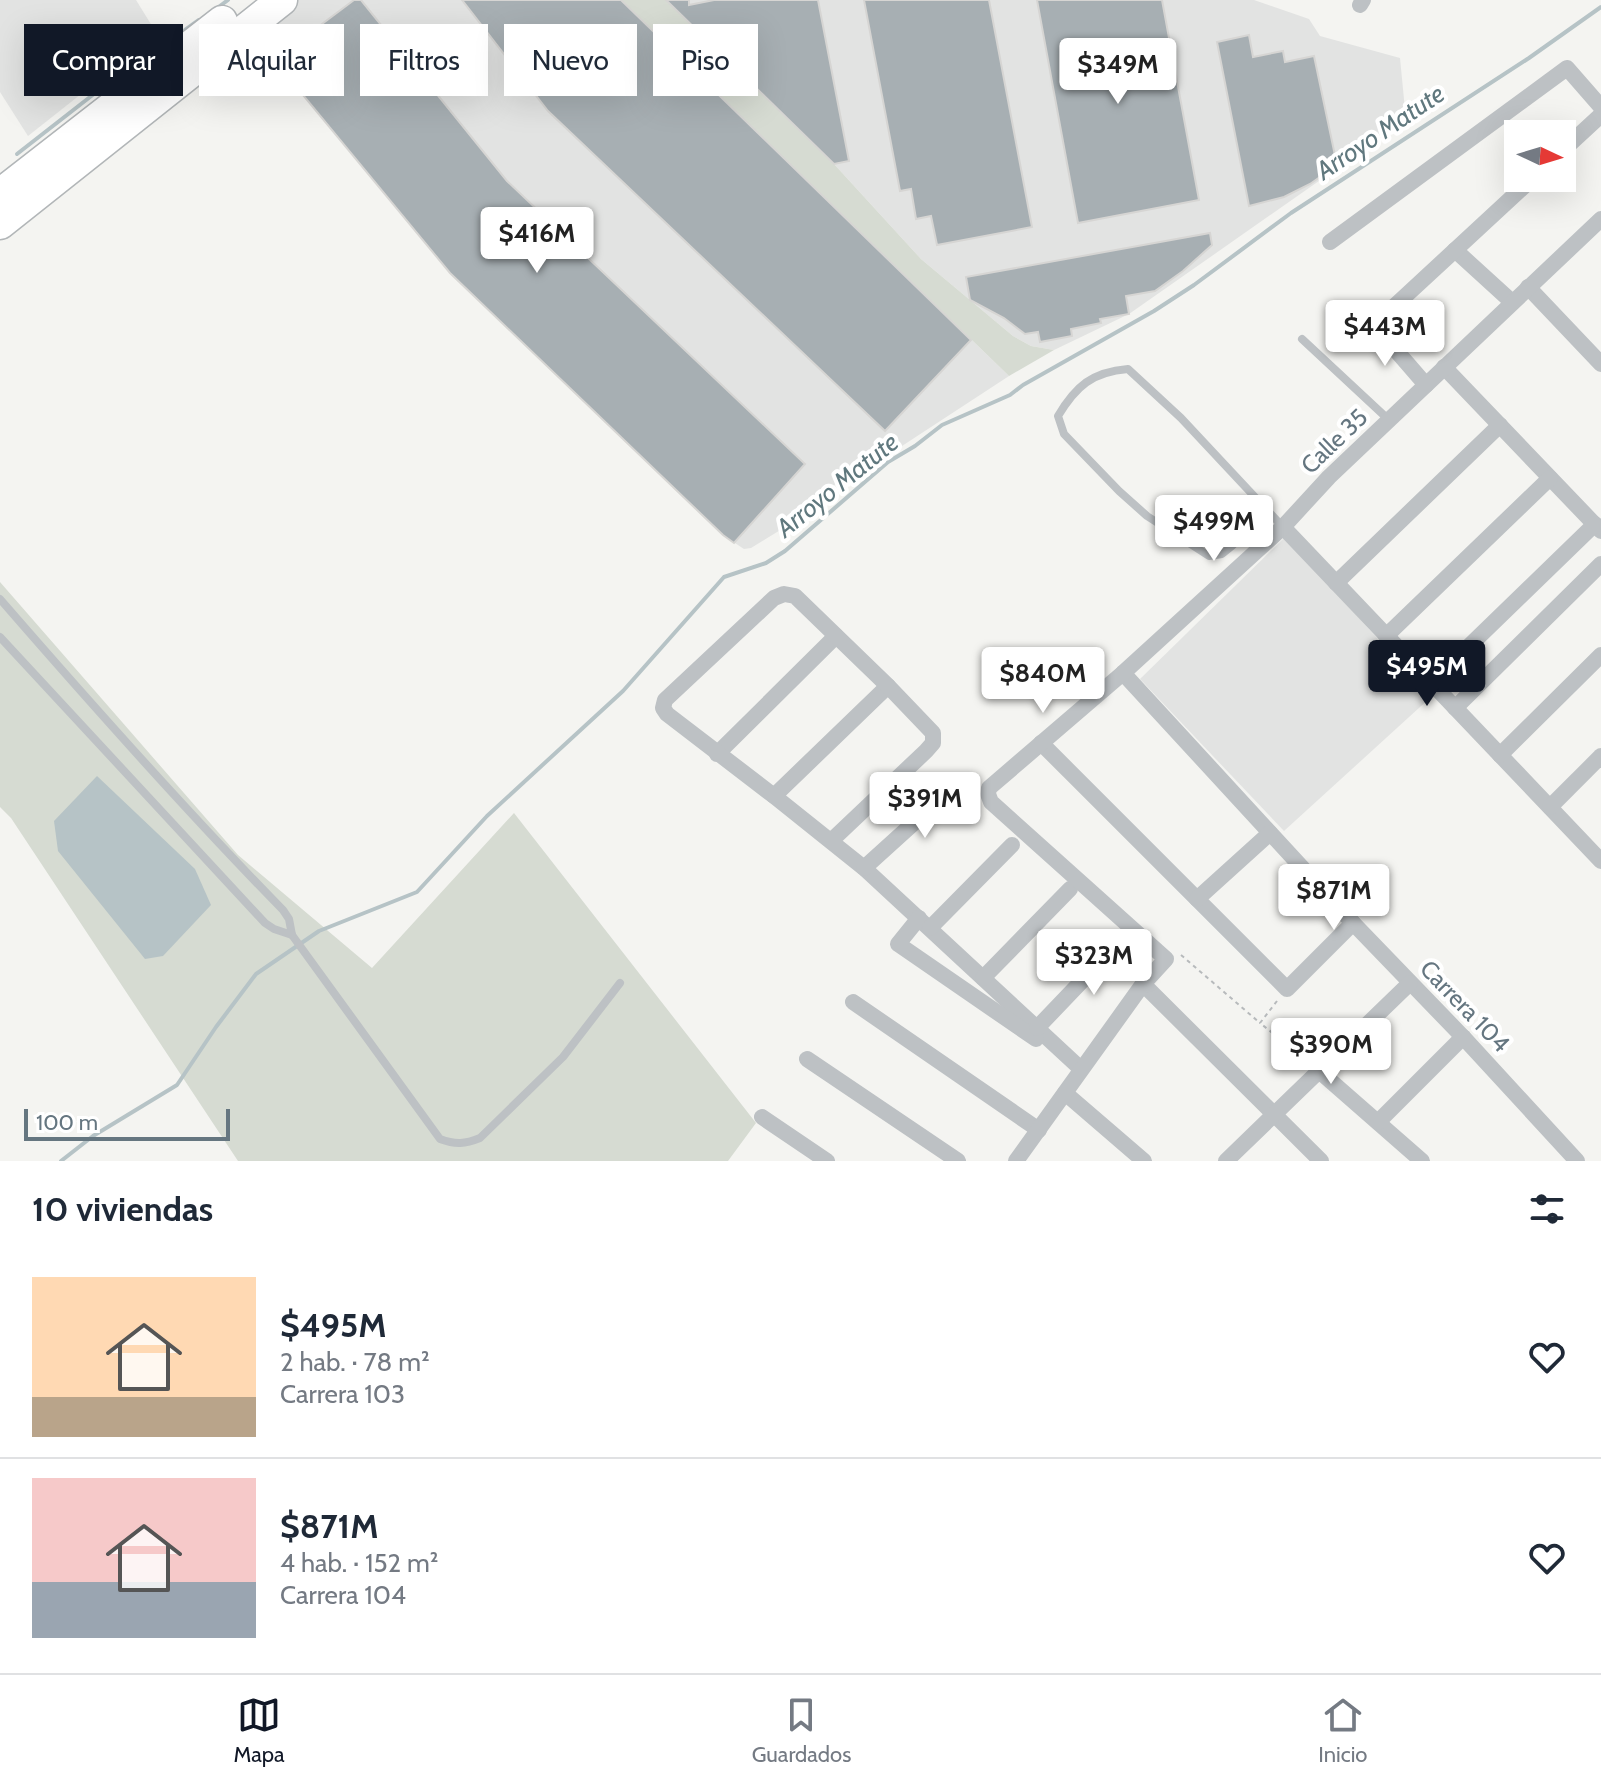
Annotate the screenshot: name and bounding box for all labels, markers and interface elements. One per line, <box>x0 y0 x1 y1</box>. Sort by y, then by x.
chip: Comprar <box>24 24 183 96</box>
chip: Alquilar <box>199 24 344 96</box>
chip: Filtros <box>360 24 488 96</box>
chip: Nuevo <box>504 24 637 96</box>
chip: Piso <box>653 24 758 96</box>
pin: $349M <box>1062 38 1174 106</box>
text: $349M <box>1077 48 1159 80</box>
water label: Arroyo Matute <box>1309 77 1450 187</box>
north arrow <box>1504 120 1576 192</box>
map controls <box>1504 120 1576 192</box>
pin: $416M <box>481 207 593 275</box>
text: $416M <box>499 217 575 249</box>
pin: $443M <box>1329 300 1441 368</box>
text: $443M <box>1343 310 1427 342</box>
street label: Calle 35 <box>1295 402 1373 480</box>
water label: Arroyo Matute <box>769 426 905 545</box>
pin: $499M <box>1158 495 1270 563</box>
text: $499M <box>1173 505 1255 537</box>
pin: $495M <box>1371 640 1483 708</box>
pin: $840M <box>987 647 1099 715</box>
text: $495M <box>1386 650 1468 682</box>
text: $840M <box>1000 657 1086 689</box>
pin: $391M <box>869 772 981 840</box>
text: $391M <box>888 782 962 814</box>
pin: $871M <box>1278 864 1390 932</box>
text: $871M <box>1296 874 1372 906</box>
pin: $323M <box>1038 929 1150 997</box>
text: $323M <box>1055 939 1133 971</box>
street label: Carrera 104 <box>1414 954 1516 1058</box>
pin: $390M <box>1275 1018 1387 1086</box>
text: $390M <box>1289 1028 1373 1060</box>
scale bar <box>24 1105 230 1141</box>
text: 100 m <box>36 1109 98 1136</box>
icon: filters <box>1525 1187 1569 1231</box>
text: 10 viviendas <box>32 1188 213 1230</box>
text: $495M <box>280 1304 387 1346</box>
icon: home <box>96 1309 192 1405</box>
icon: heart <box>1525 1335 1569 1379</box>
text: 2 hab. · 78 m² <box>280 1346 430 1378</box>
text: Carrera 103 <box>280 1378 405 1410</box>
text: $871M <box>280 1505 378 1547</box>
icon: home <box>96 1510 192 1606</box>
icon: heart <box>1525 1536 1569 1580</box>
text: 4 hab. · 152 m² <box>280 1547 438 1579</box>
text: Carrera 104 <box>280 1579 406 1611</box>
tab: Mapa <box>234 1693 285 1768</box>
tab: Guardados <box>752 1693 851 1768</box>
tab: Inicio <box>1318 1693 1367 1768</box>

